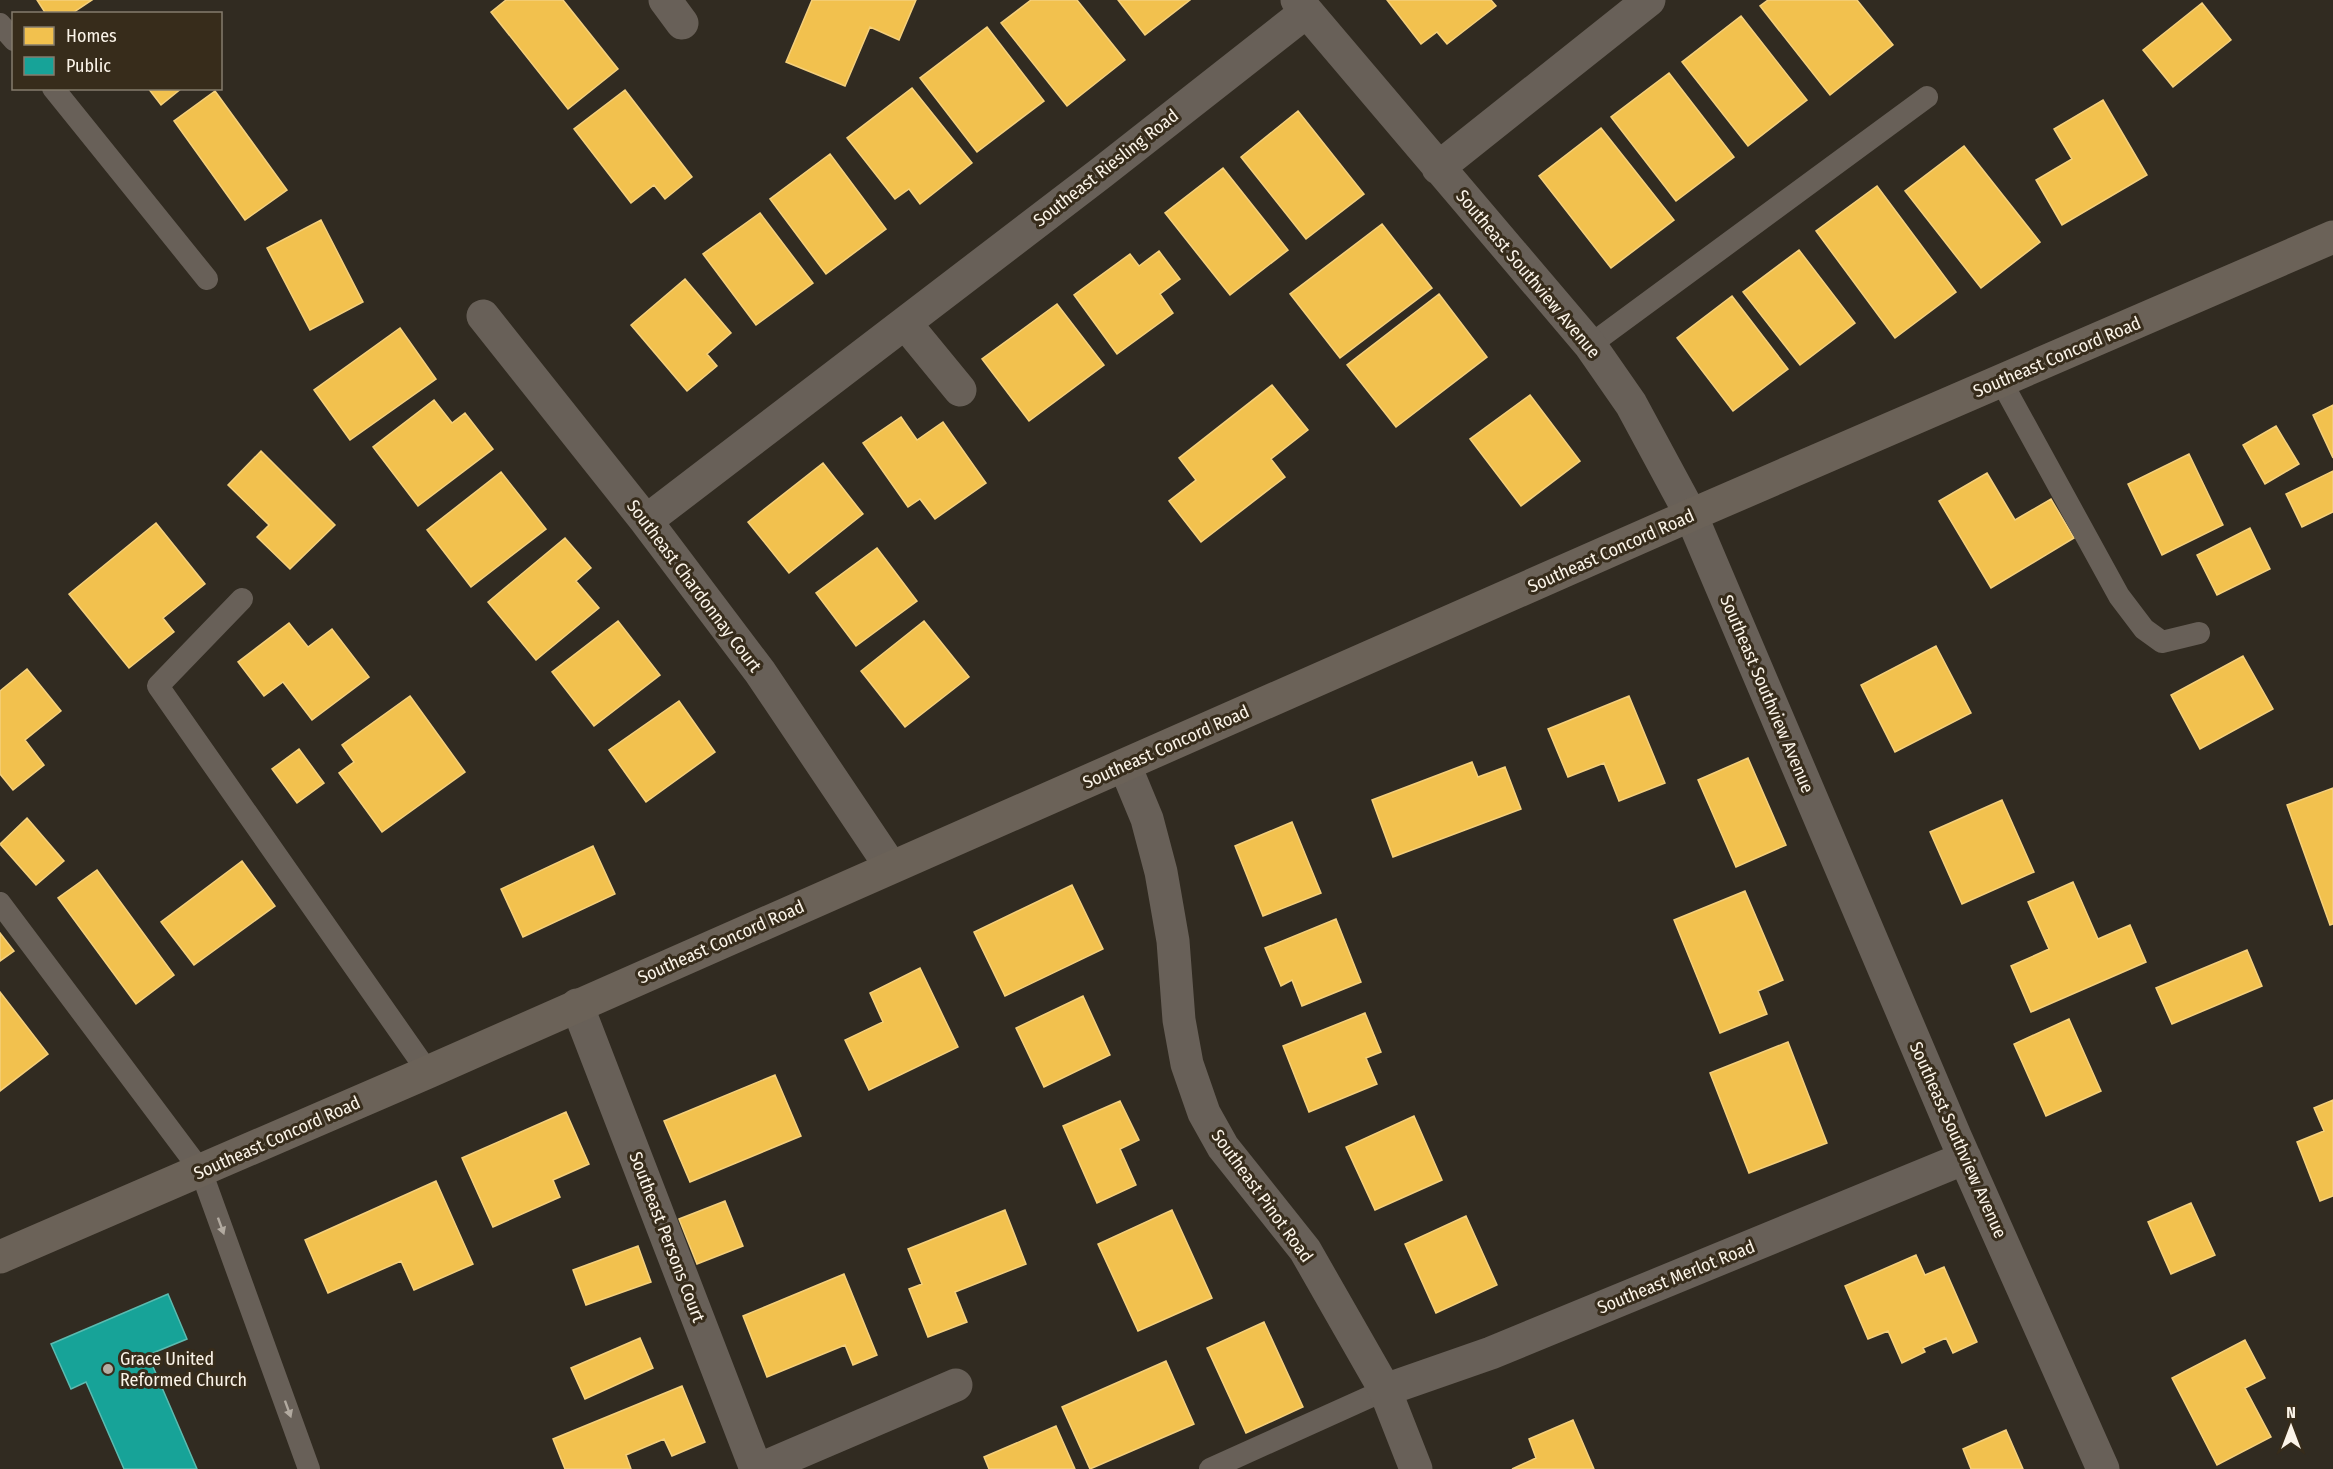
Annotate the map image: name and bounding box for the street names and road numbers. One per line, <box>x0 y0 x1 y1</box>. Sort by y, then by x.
street label: Southeast Riesling Road <box>1029 105 1183 231</box>
street label: Southeast Southview Avenue <box>1451 185 1605 363</box>
street label: Southeast Concord Road <box>1970 312 2144 402</box>
street label: Southeast Chardonnay Court <box>622 495 766 677</box>
street label: Southeast Concord Road <box>1524 504 1698 598</box>
street label: Southeast Southview Avenue <box>1715 592 1819 796</box>
street label: Southeast Concord Road <box>1079 700 1253 794</box>
street label: Southeast Concord Road <box>634 895 808 989</box>
street label: Southeast Southview Avenue <box>1905 1038 2011 1242</box>
street label: Southeast Concord Road <box>190 1091 364 1185</box>
street label: Southeast Pinot Road <box>1206 1125 1318 1267</box>
street label: Southeast Persons Court <box>624 1149 710 1325</box>
street label: Southeast Merlot Road <box>1594 1235 1758 1319</box>

